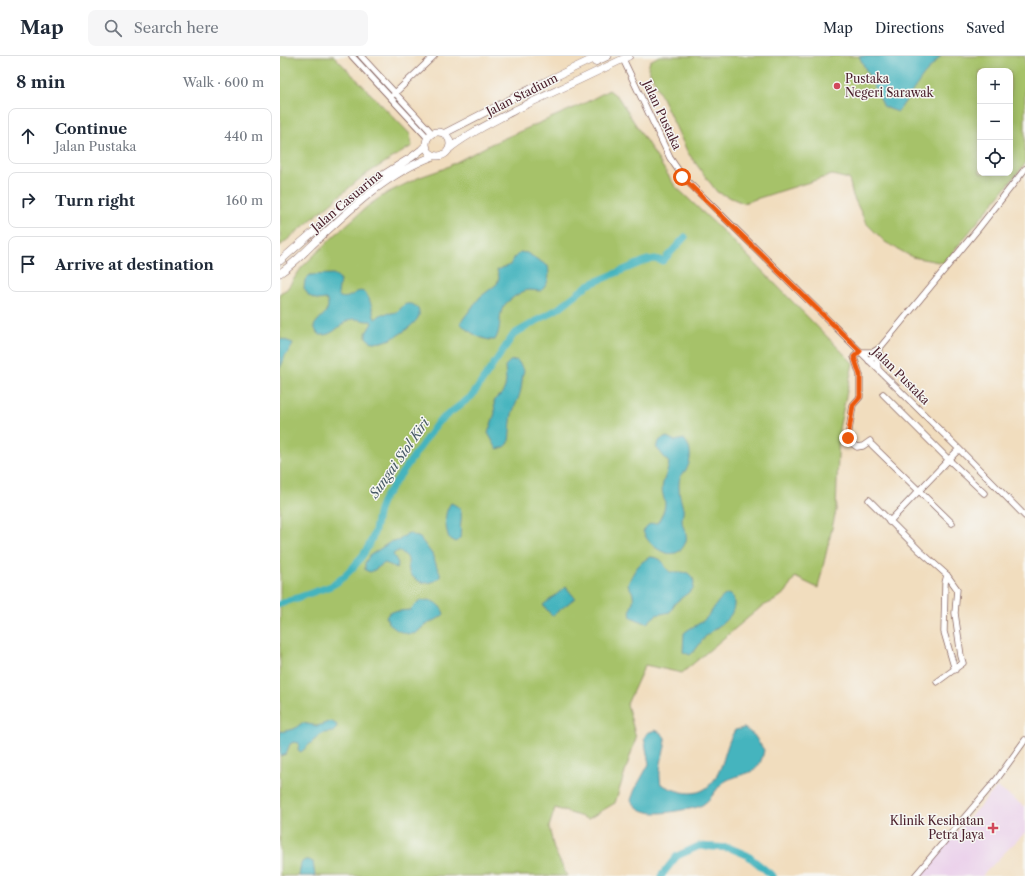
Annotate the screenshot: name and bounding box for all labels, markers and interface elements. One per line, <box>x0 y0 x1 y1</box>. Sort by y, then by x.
search box <box>88 10 368 46</box>
text: Map <box>20 16 64 39</box>
icon: search <box>102 17 124 39</box>
text: Search here <box>134 18 219 37</box>
text: Map <box>823 19 853 37</box>
text: Directions <box>875 19 944 37</box>
text: Saved <box>966 19 1005 37</box>
map controls <box>977 68 1013 176</box>
button: + <box>977 68 1013 104</box>
street label: Jalan Stadium <box>482 70 560 120</box>
place label: Pustaka Negeri Sarawak <box>845 71 935 100</box>
text: 8 min <box>16 72 65 92</box>
text: Walk · 600 m <box>183 74 264 90</box>
street label: Jalan Pustaka <box>639 76 685 153</box>
marker: Pustaka Negeri Sarawak <box>832 81 842 91</box>
button: − <box>977 104 1013 140</box>
text: Continue <box>55 119 127 138</box>
icon: ahead <box>17 125 39 147</box>
text: 440 m <box>224 128 263 144</box>
text: Jalan Pustaka <box>55 138 136 154</box>
button: locate <box>977 140 1013 176</box>
street label: Jalan Casuarina <box>307 166 386 236</box>
route start <box>673 168 691 186</box>
icon: right <box>17 189 39 211</box>
text: Turn right <box>55 191 135 210</box>
text: 160 m <box>226 192 263 208</box>
icon: arrive <box>17 253 39 275</box>
text: Arrive at destination <box>55 255 214 274</box>
street label: Jalan Pustaka <box>868 342 934 408</box>
water label: Sungai Siol Kiri <box>365 414 433 502</box>
route end <box>839 429 857 447</box>
place label: Klinik Kesihatan Petra Jaya <box>890 813 985 842</box>
marker: Klinik Kesihatan Petra Jaya <box>987 822 999 834</box>

